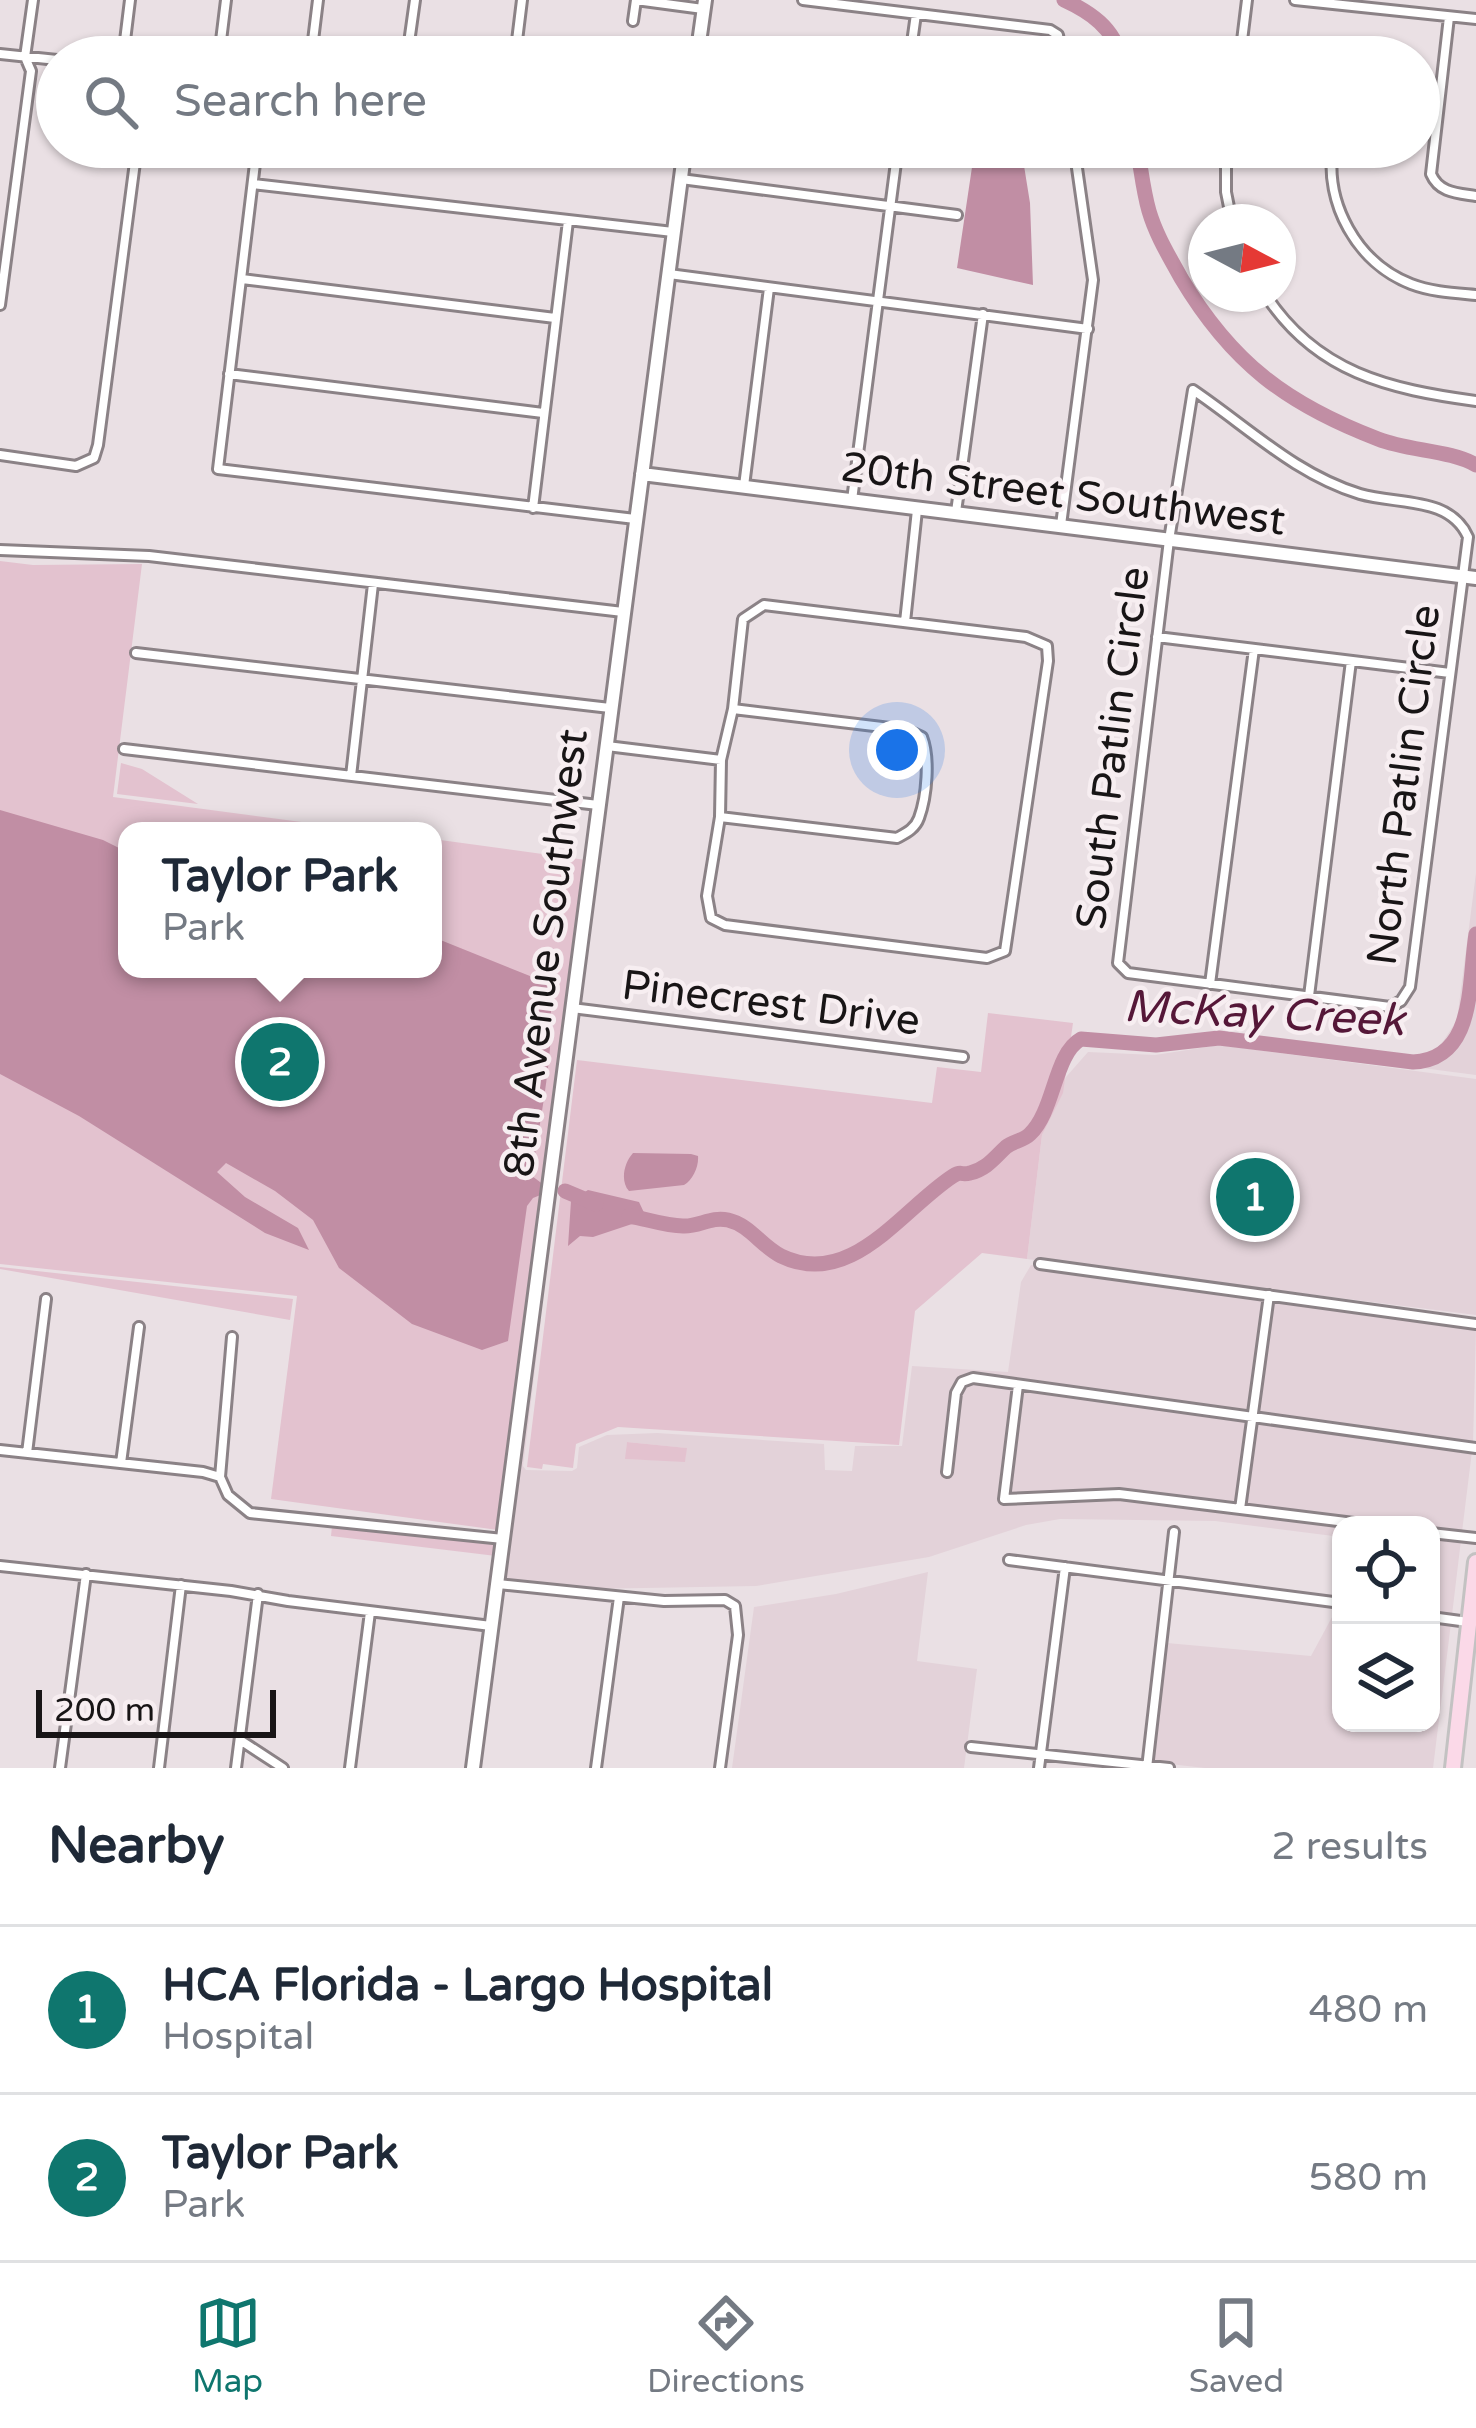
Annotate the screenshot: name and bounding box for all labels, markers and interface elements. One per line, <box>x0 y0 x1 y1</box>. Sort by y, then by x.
search box <box>36 36 1440 168</box>
icon: search <box>78 69 144 135</box>
text: Search here <box>174 75 427 129</box>
north arrow <box>1188 204 1296 312</box>
street label: 20th Street Southwest <box>838 441 1288 547</box>
street label: South Patlin Circle <box>1065 564 1161 932</box>
street label: North Patlin Circle <box>1357 602 1451 968</box>
your location <box>867 720 927 780</box>
street label: 8th Avenue Southwest <box>493 726 599 1180</box>
popup <box>118 822 442 978</box>
text: Taylor Park <box>162 850 398 904</box>
text: Park <box>162 904 245 951</box>
street label: Pinecrest Drive <box>619 959 923 1047</box>
water label: McKay Creek <box>1122 980 1409 1048</box>
pin: 2 <box>241 1017 319 1107</box>
pin: 1 <box>1216 1152 1294 1242</box>
map controls <box>1332 1516 1440 1732</box>
button: locate <box>1332 1516 1440 1624</box>
button: layers <box>1332 1624 1440 1732</box>
scale bar <box>36 1684 276 1737</box>
text: 200 m <box>54 1691 155 1730</box>
text: Nearby <box>48 1815 225 1877</box>
text: 2 results <box>1271 1823 1428 1870</box>
text: HCA Florida - Largo Hospital <box>162 1959 773 2013</box>
text: 1 <box>75 1986 99 2033</box>
text: 480 m <box>1309 1986 1428 2033</box>
text: Hospital <box>162 2013 314 2060</box>
text: Taylor Park <box>162 2127 398 2181</box>
text: 2 <box>75 2154 99 2201</box>
text: 580 m <box>1309 2154 1428 2201</box>
text: Park <box>162 2181 245 2228</box>
tab: Map <box>192 2290 263 2401</box>
tab: Directions <box>647 2290 805 2401</box>
tab: Saved <box>1189 2290 1284 2401</box>

